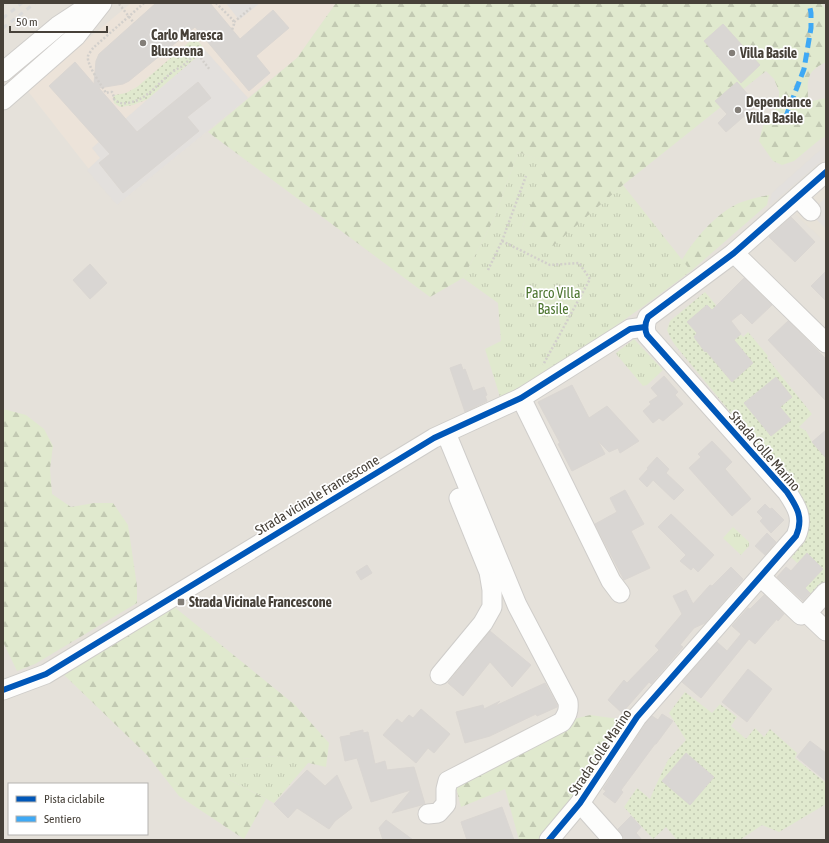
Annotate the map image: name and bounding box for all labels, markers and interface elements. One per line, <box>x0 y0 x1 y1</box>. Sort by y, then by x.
scale bar <box>10 8 107 34</box>
text: 50 m <box>16 15 38 29</box>
place label: Carlo Maresca Bluserena <box>151 27 224 59</box>
marker: Carlo Maresca Bluserena <box>138 38 148 48</box>
place label: Villa Basile <box>739 45 797 61</box>
marker: Villa Basile <box>727 48 737 58</box>
place label: Dependance Villa Basile <box>745 94 811 126</box>
marker: Dependance Villa Basile <box>733 105 743 115</box>
park label: Parco Villa Basile <box>526 285 580 317</box>
street label: Strada Colle Marino <box>726 408 804 494</box>
street label: Strada vicinale Francescone <box>252 452 382 538</box>
place label: Strada Vicinale Francescone <box>189 594 332 610</box>
marker: Strada Vicinale Francescone <box>176 597 186 607</box>
street label: Strada Colle Marino <box>565 706 635 798</box>
legend <box>8 783 148 835</box>
text: Pista ciclabile <box>44 792 105 806</box>
text: Sentiero <box>44 812 82 826</box>

